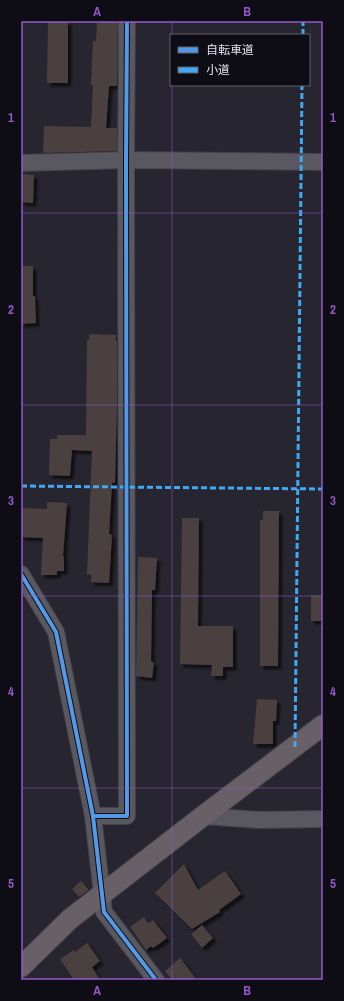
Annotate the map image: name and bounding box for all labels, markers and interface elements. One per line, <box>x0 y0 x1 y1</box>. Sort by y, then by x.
text: A <box>93 3 101 20</box>
text: B <box>243 3 251 20</box>
legend <box>170 34 310 86</box>
text: 自転車道 <box>206 42 254 58</box>
text: 小道 <box>206 62 230 78</box>
text: 1 <box>8 109 14 126</box>
text: 1 <box>330 109 336 126</box>
text: 2 <box>8 301 14 318</box>
text: 2 <box>330 301 336 318</box>
text: 3 <box>8 492 14 509</box>
text: 3 <box>330 492 336 509</box>
text: 4 <box>8 683 14 700</box>
text: 4 <box>330 683 336 700</box>
text: 5 <box>8 875 14 892</box>
text: 5 <box>330 875 336 892</box>
text: A <box>93 982 101 999</box>
text: B <box>243 982 251 999</box>

